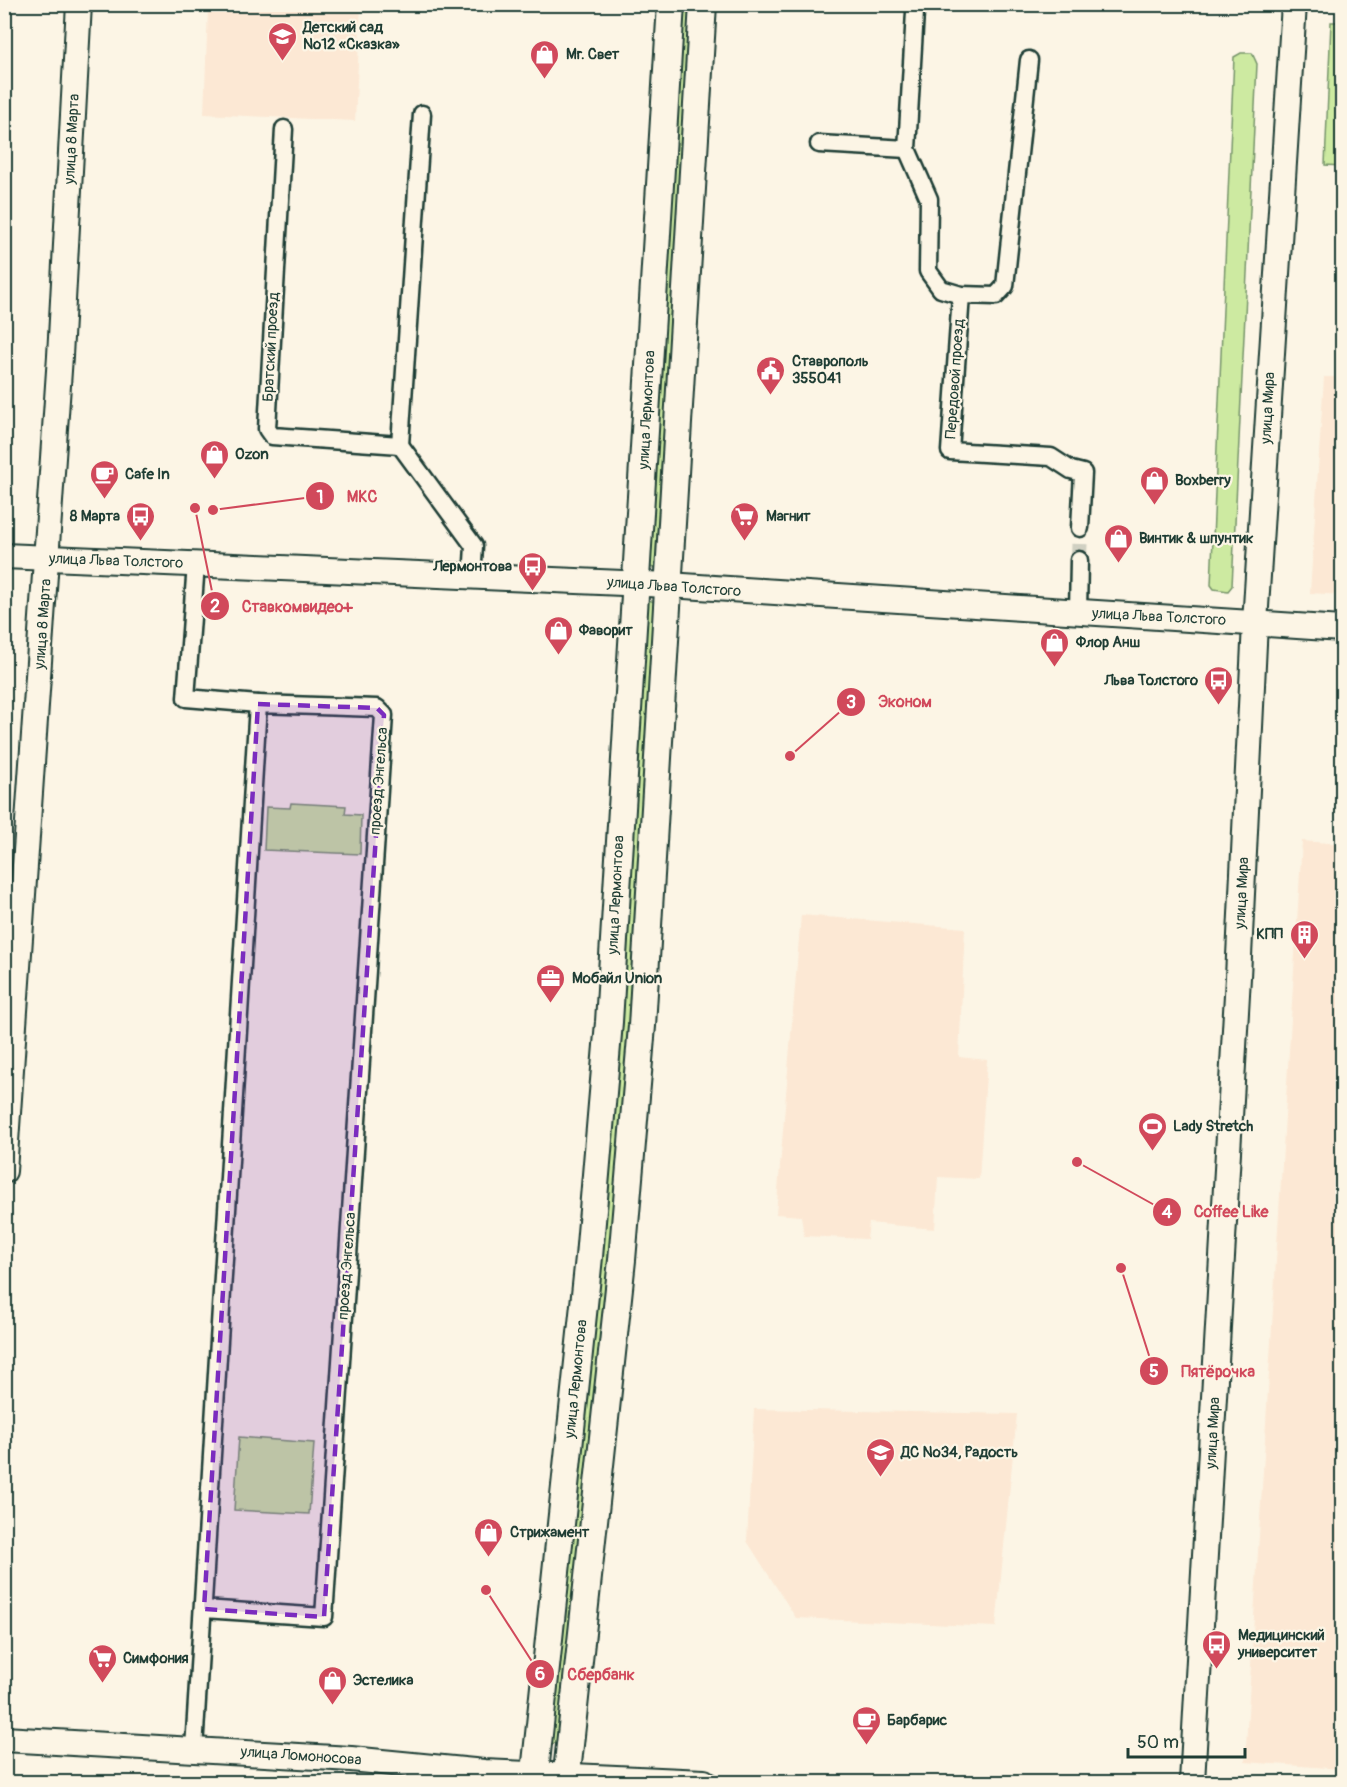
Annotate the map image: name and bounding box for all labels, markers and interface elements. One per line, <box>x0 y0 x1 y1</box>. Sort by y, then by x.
place label: Детский сад №12 «Сказка» <box>302 18 400 54</box>
school or university icon: Детский сад №12 «Сказка» <box>266 20 298 62</box>
shop icon: Mr. Свет <box>529 38 561 80</box>
place label: Mr. Свет <box>566 45 620 64</box>
street label: улица 8 Марта <box>60 93 84 186</box>
street label: Братский проезд <box>259 292 283 402</box>
street label: Передовой проезд <box>941 318 969 440</box>
street label: улица Лермонтова <box>634 350 660 471</box>
place label: Ставрополь 355041 <box>792 352 869 388</box>
public building icon: Ставрополь 355041 <box>755 354 787 396</box>
street label: улица Мира <box>1257 371 1279 446</box>
shop icon: Ozon <box>198 438 230 480</box>
place label: Ozon <box>235 445 269 464</box>
cafe icon: Cafe In <box>88 458 120 500</box>
shop icon: Boxberry <box>1138 464 1170 506</box>
place label: Cafe In <box>125 465 170 484</box>
place label: Boxberry <box>1175 471 1231 490</box>
callout: МКС <box>305 479 389 513</box>
text: 1 <box>316 486 324 509</box>
text: МКС <box>347 487 377 507</box>
bus stop icon: 8 Марта <box>125 500 157 542</box>
supermarket icon: Магнит <box>729 500 761 542</box>
place label: 8 Марта <box>70 507 120 526</box>
place label: Магнит <box>766 507 811 526</box>
shop icon: Винтик & шпунтик <box>1102 522 1134 564</box>
place label: Винтик & шпунтик <box>1139 529 1254 548</box>
street label: улица Льва Толстого <box>47 549 184 573</box>
bus stop icon: Лермонтова <box>517 550 549 592</box>
place label: Лермонтова <box>432 557 512 576</box>
street label: улица Льва Толстого <box>605 573 742 601</box>
street label: улица 8 Марта <box>30 578 56 671</box>
callout: Ставкомвидео+ <box>200 589 365 623</box>
text: 2 <box>210 595 220 618</box>
text: Ставкомвидео+ <box>242 597 353 617</box>
street label: улица Льва Толстого <box>1090 604 1227 630</box>
shop icon: Фаворит <box>542 614 574 656</box>
place label: Фаворит <box>578 621 633 640</box>
shop icon: Флор Анш <box>1039 626 1071 668</box>
place label: Флор Анш <box>1075 633 1141 652</box>
bus stop icon: Льва Толстого <box>1203 664 1235 706</box>
place label: Льва Толстого <box>1103 671 1198 690</box>
callout: Эконом <box>836 685 944 719</box>
text: 3 <box>846 691 856 714</box>
text: Эконом <box>878 692 932 712</box>
street label: проезд Энгельса <box>366 726 392 836</box>
street label: улица Лермонтова <box>603 835 629 956</box>
street label: улица Мира <box>1231 856 1253 931</box>
building icon: КПП <box>1288 918 1320 960</box>
place label: КПП <box>1256 925 1283 944</box>
office icon: Мобайл Union <box>535 962 567 1004</box>
place label: Мобайл Union <box>572 969 663 988</box>
sports icon: Lady Stretch <box>1136 1110 1168 1152</box>
place label: Lady Stretch <box>1173 1117 1253 1136</box>
callout: Coffee Like <box>1152 1195 1280 1229</box>
text: 4 <box>1162 1201 1173 1224</box>
text: Coffee Like <box>1194 1202 1269 1222</box>
street label: проезд Энгельса <box>334 1211 360 1321</box>
street label: улица Лермонтова <box>560 1319 592 1440</box>
callout: Пятёрочка <box>1139 1354 1267 1388</box>
text: 5 <box>1149 1360 1159 1383</box>
text: Пятёрочка <box>1181 1362 1255 1382</box>
street label: улица Мира <box>1202 1396 1224 1471</box>
school or university icon: ДС №34, Радость <box>864 1436 896 1478</box>
place label: ДС №34, Радость <box>900 1443 1018 1462</box>
shop icon: Стрижамент <box>473 1516 505 1558</box>
place label: Стрижамент <box>510 1523 590 1542</box>
place label: Медицинский университет <box>1237 1626 1325 1662</box>
bus stop icon: Медицинский университет <box>1201 1628 1233 1670</box>
supermarket icon: Симфония <box>86 1642 118 1684</box>
place label: Симфония <box>123 1649 189 1668</box>
callout: Сбербанк <box>525 1657 647 1691</box>
text: 6 <box>535 1663 545 1686</box>
shop icon: Эстелика <box>316 1664 348 1706</box>
text: Сбербанк <box>567 1665 635 1685</box>
place label: Эстелика <box>353 1671 414 1690</box>
cafe icon: Барбарис <box>850 1704 882 1746</box>
place label: Барбарис <box>887 1711 947 1730</box>
scale bar <box>1128 1721 1245 1759</box>
text: 50 m <box>1137 1731 1179 1754</box>
street label: улица Ломоносова <box>239 1742 362 1770</box>

